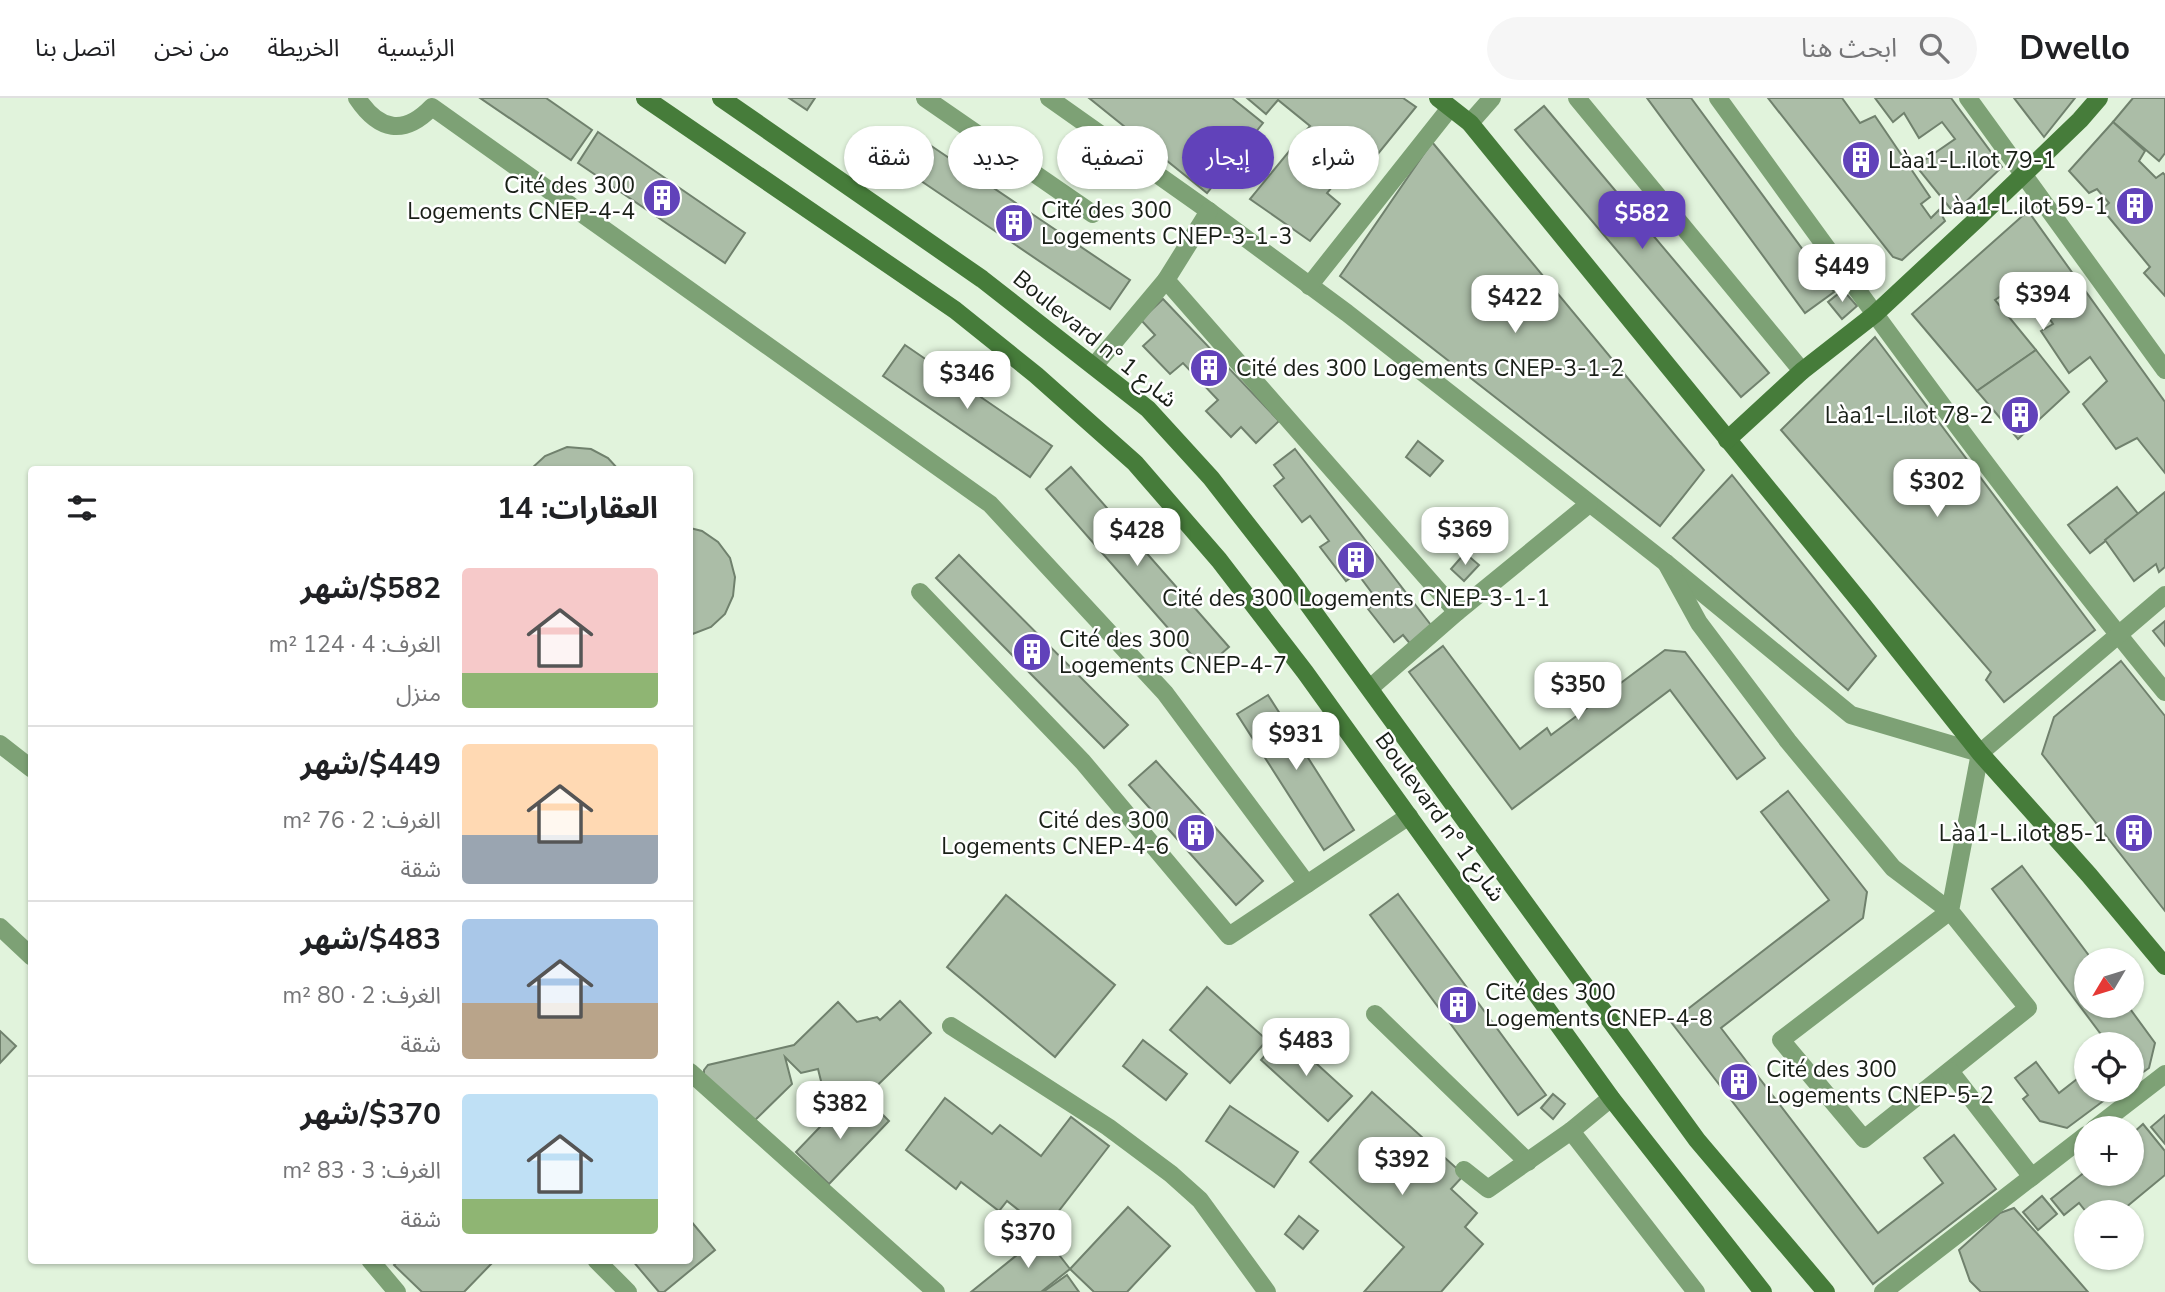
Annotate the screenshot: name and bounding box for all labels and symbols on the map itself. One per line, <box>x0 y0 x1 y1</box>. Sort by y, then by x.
building icon: Làa1-L.ilot 79-1 <box>1840 139 1882 181</box>
place label: Làa1-L.ilot 79-1 <box>1888 145 2056 176</box>
place label: Cité des 300 Logements CNEP-4-4 <box>407 170 635 227</box>
building icon: Cité des 300 Logements CNEP-4-4 <box>641 177 683 219</box>
building icon: Làa1-L.ilot 59-1 <box>2114 185 2156 227</box>
place label: Làa1-L.ilot 59-1 <box>1940 191 2108 222</box>
pin: $582 <box>1601 192 1683 251</box>
place label: Cité des 300 Logements CNEP-3-1-3 <box>1041 195 1292 252</box>
building icon: Cité des 300 Logements CNEP-3-1-3 <box>993 202 1035 244</box>
pin: $449 <box>1801 244 1883 304</box>
street label: Boulevard n° شارع 1 <box>1006 263 1184 416</box>
pin: $394 <box>2002 272 2084 332</box>
pin: $422 <box>1474 275 1556 335</box>
building icon: Cité des 300 Logements CNEP-3-1-2 <box>1188 347 1230 389</box>
pin: $346 <box>926 352 1008 411</box>
place label: Cité des 300 Logements CNEP-3-1-2 <box>1236 353 1624 384</box>
building icon: Làa1-L.ilot 78-2 <box>1999 394 2041 436</box>
place label: Làa1-L.ilot 78-2 <box>1825 400 1993 431</box>
pin: $302 <box>1896 460 1978 519</box>
pin: $428 <box>1096 508 1178 568</box>
pin: $369 <box>1424 508 1506 567</box>
building icon: Cité des 300 Logements CNEP-3-1-1 <box>1335 539 1377 581</box>
place label: Cité des 300 Logements CNEP-3-1-1 <box>1162 583 1550 614</box>
place label: Cité des 300 Logements CNEP-4-7 <box>1059 624 1287 681</box>
building icon: Cité des 300 Logements CNEP-4-7 <box>1011 631 1053 673</box>
pin: $350 <box>1537 662 1619 722</box>
pin: $931 <box>1255 712 1337 772</box>
street label: Boulevard n° شارع 1 <box>1367 726 1512 909</box>
place label: Cité des 300 Logements CNEP-4-6 <box>941 805 1169 862</box>
building icon: Cité des 300 Logements CNEP-4-6 <box>1175 812 1217 854</box>
building icon: Làa1-L.ilot 85-1 <box>2113 812 2155 854</box>
place label: Làa1-L.ilot 85-1 <box>1939 818 2107 849</box>
north arrow <box>2074 948 2144 1018</box>
place label: Cité des 300 Logements CNEP-4-8 <box>1485 977 1713 1034</box>
building icon: Cité des 300 Logements CNEP-4-8 <box>1437 984 1479 1026</box>
pin: $483 <box>1265 1018 1347 1078</box>
place label: Cité des 300 Logements CNEP-5-2 <box>1766 1054 1994 1111</box>
building icon: Cité des 300 Logements CNEP-5-2 <box>1718 1061 1760 1103</box>
pin: $382 <box>799 1082 881 1141</box>
pin: $392 <box>1361 1138 1443 1197</box>
pin: $370 <box>987 1210 1069 1270</box>

